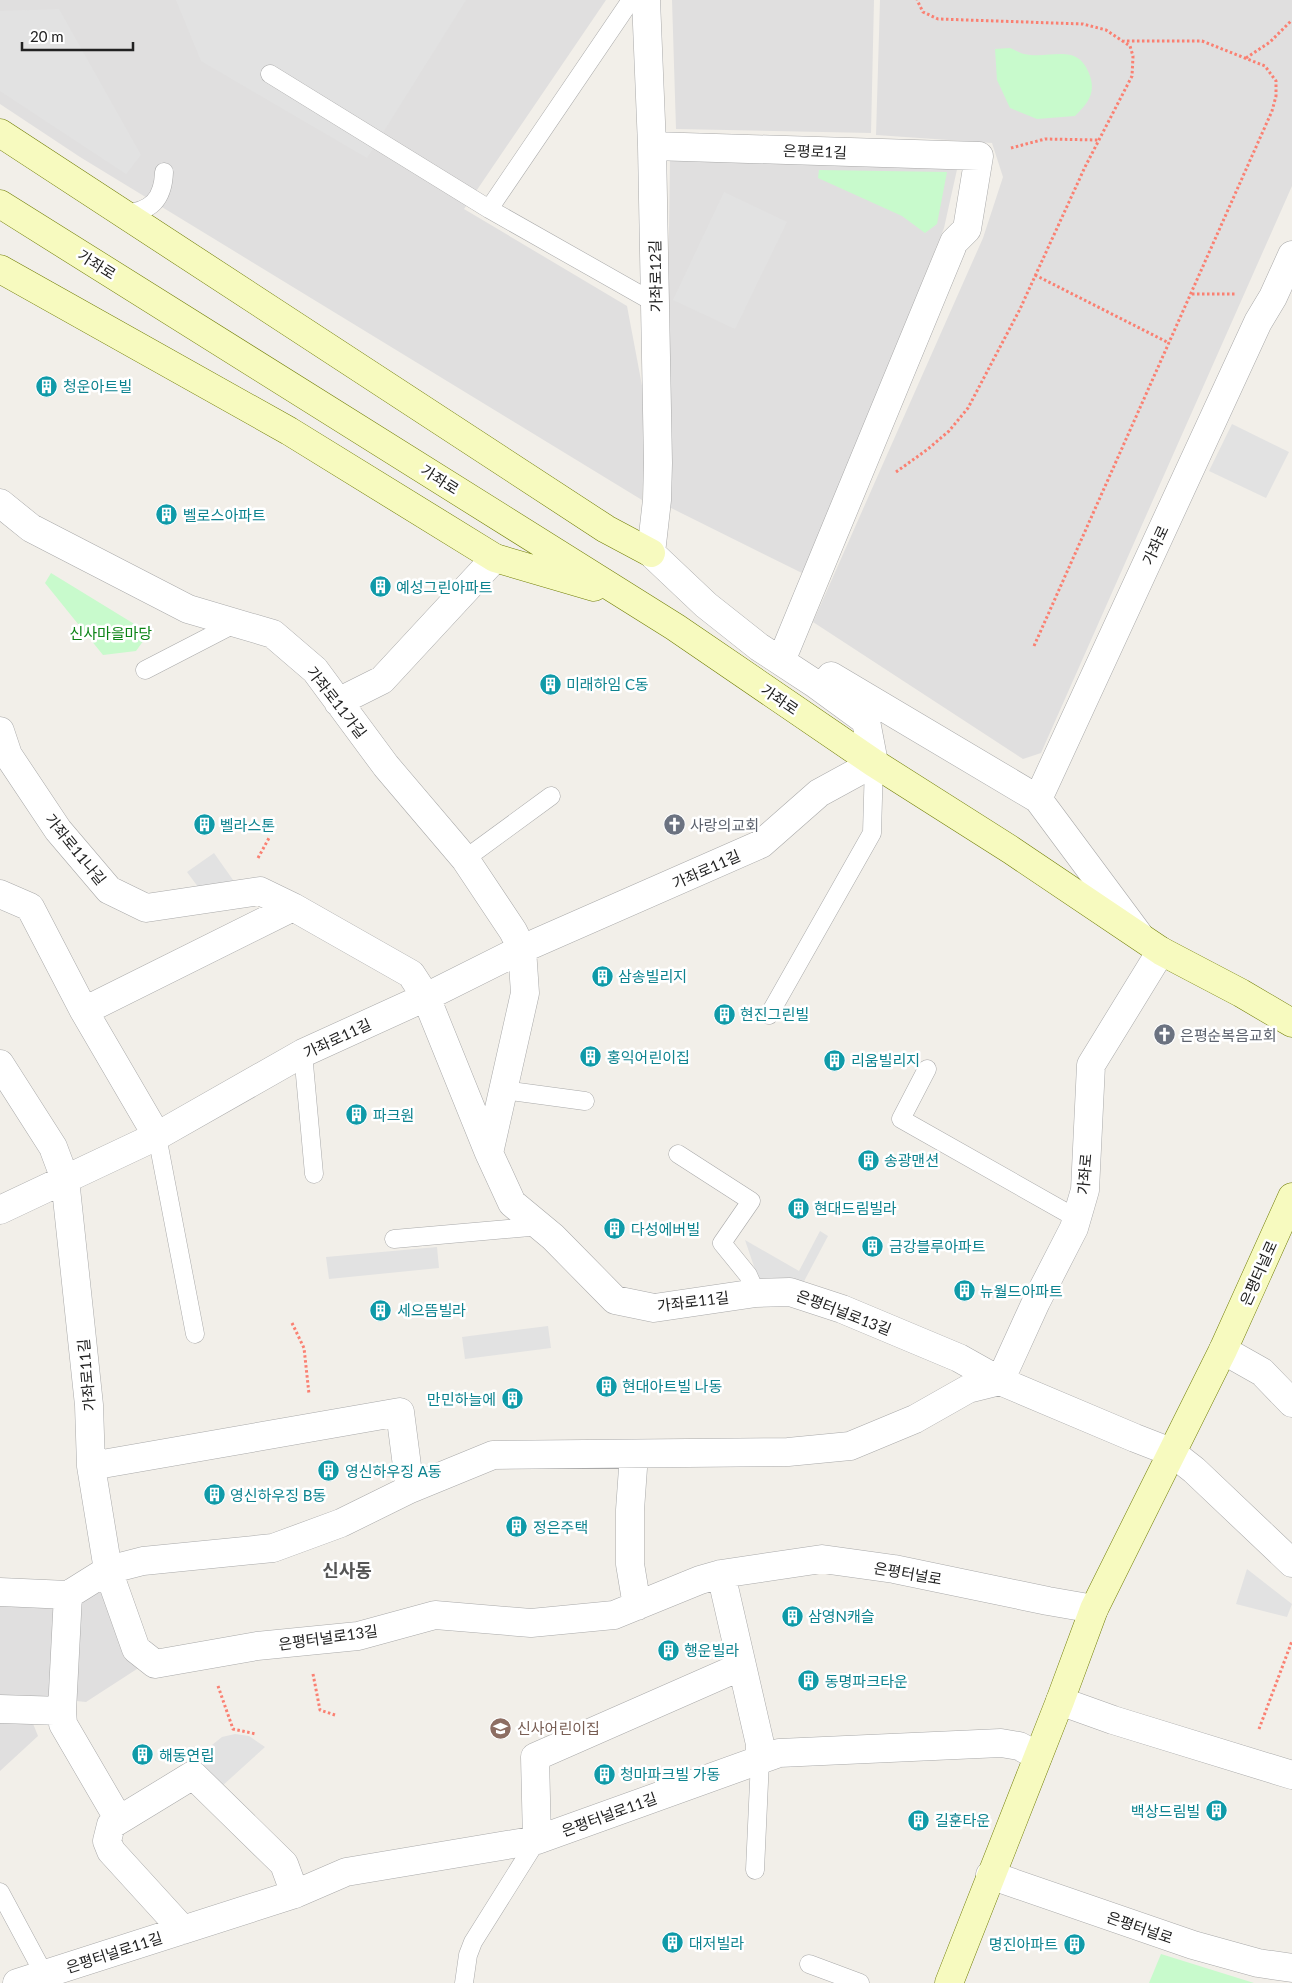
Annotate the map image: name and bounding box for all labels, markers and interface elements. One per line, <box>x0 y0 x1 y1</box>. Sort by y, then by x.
scale bar <box>22 20 134 52</box>
text: 20 m <box>30 27 64 45</box>
street label: 은평로1길 <box>783 141 847 161</box>
street label: 가좌로12길 <box>645 240 665 312</box>
street label: 가좌로 <box>75 245 119 283</box>
building icon: 청운아트빌 <box>35 374 59 398</box>
place label: 청운아트빌 <box>63 377 132 395</box>
street label: 가좌로 <box>418 460 462 498</box>
building icon: 벨로스아파트 <box>155 503 179 527</box>
place label: 벨로스아파트 <box>183 506 266 524</box>
street label: 가좌로 <box>1138 522 1172 568</box>
building icon: 예성그린아파트 <box>368 575 392 599</box>
place label: 예성그린아파트 <box>396 578 493 596</box>
park label: 신사마을마당 <box>70 624 153 642</box>
street label: 가좌로11가길 <box>303 662 371 742</box>
building icon: 미래하임 C동 <box>538 672 562 696</box>
place label: 미래하임 C동 <box>566 675 649 693</box>
street label: 가좌로 <box>758 680 802 718</box>
street label: 가좌로11나길 <box>42 810 110 888</box>
building icon: 벨라스톤 <box>192 813 216 837</box>
church icon: 사랑의교회 <box>662 813 686 837</box>
place label: 벨라스톤 <box>220 816 275 834</box>
place label: 사랑의교회 <box>690 816 759 834</box>
street label: 가좌로11길 <box>669 846 743 892</box>
building icon: 삼송빌리지 <box>590 964 614 988</box>
place label: 삼송빌리지 <box>618 967 687 985</box>
building icon: 현진그린빌 <box>712 1002 736 1026</box>
place label: 현진그린빌 <box>740 1005 809 1023</box>
street label: 가좌로11길 <box>300 1015 374 1061</box>
church icon: 은평순복음교회 <box>1152 1023 1176 1047</box>
place label: 은평순복음교회 <box>1180 1026 1277 1044</box>
building icon: 홍익어린이집 <box>579 1045 603 1069</box>
place label: 홍익어린이집 <box>607 1048 690 1066</box>
building icon: 리움빌리지 <box>823 1048 847 1072</box>
place label: 리움빌리지 <box>851 1051 920 1069</box>
building icon: 파크원 <box>345 1103 369 1127</box>
place label: 파크원 <box>373 1106 414 1124</box>
building icon: 송광맨션 <box>856 1148 880 1172</box>
place label: 송광맨션 <box>884 1151 939 1169</box>
street label: 가좌로 <box>1073 1153 1095 1195</box>
building icon: 현대드림빌라 <box>786 1196 810 1220</box>
place label: 현대드림빌라 <box>814 1199 897 1217</box>
building icon: 다성에버빌 <box>603 1217 627 1241</box>
place label: 다성에버빌 <box>631 1220 700 1238</box>
building icon: 금강블루아파트 <box>861 1234 885 1258</box>
place label: 금강블루아파트 <box>889 1237 986 1255</box>
street label: 은평터널로 <box>1236 1238 1280 1308</box>
building icon: 뉴월드아파트 <box>952 1279 976 1303</box>
place label: 뉴월드아파트 <box>980 1282 1063 1300</box>
street label: 은평터널로13길 <box>794 1286 894 1338</box>
street label: 가좌로11길 <box>656 1288 730 1314</box>
building icon: 세으뜸빌라 <box>369 1298 393 1322</box>
place label: 세으뜸빌라 <box>397 1301 466 1319</box>
street label: 가좌로11길 <box>74 1338 98 1412</box>
building icon: 현대아트빌 나동 <box>594 1374 618 1398</box>
place label: 현대아트빌 나동 <box>622 1377 722 1395</box>
building icon: 만민하늘에 <box>500 1387 524 1411</box>
place label: 만민하늘에 <box>427 1390 496 1408</box>
building icon: 영신하우징 A동 <box>317 1459 341 1483</box>
place label: 영신하우징 A동 <box>345 1462 442 1480</box>
building icon: 영신하우징 B동 <box>202 1483 226 1507</box>
place label: 영신하우징 B동 <box>230 1486 326 1504</box>
building icon: 정은주택 <box>505 1515 529 1539</box>
place label: 정은주택 <box>533 1518 588 1536</box>
street label: 은평터널로 <box>872 1558 944 1588</box>
district label: 신사동 <box>322 1559 372 1581</box>
building icon: 삼영N캐슬 <box>780 1604 804 1628</box>
place label: 삼영N캐슬 <box>808 1607 875 1625</box>
street label: 은평터널로13길 <box>277 1621 379 1653</box>
building icon: 행운빌라 <box>656 1638 680 1662</box>
place label: 행운빌라 <box>684 1641 739 1659</box>
building icon: 동명파크타운 <box>797 1669 821 1693</box>
place label: 동명파크타운 <box>825 1672 908 1690</box>
school or university icon: 신사어린이집 <box>489 1716 513 1740</box>
place label: 신사어린이집 <box>517 1719 600 1737</box>
building icon: 해동연립 <box>131 1743 155 1767</box>
place label: 해동연립 <box>159 1746 214 1764</box>
building icon: 청마파크빌 가동 <box>592 1762 616 1786</box>
place label: 청마파크빌 가동 <box>620 1765 720 1783</box>
street label: 은평터널로11길 <box>559 1788 659 1840</box>
building icon: 백상드림빌 <box>1204 1799 1228 1823</box>
place label: 백상드림빌 <box>1131 1802 1200 1820</box>
building icon: 길훈타운 <box>907 1808 931 1832</box>
place label: 길훈타운 <box>935 1811 990 1829</box>
street label: 은평터널로 <box>1104 1907 1176 1947</box>
street label: 은평터널로11길 <box>64 1928 164 1976</box>
building icon: 대저빌라 <box>661 1931 685 1955</box>
building icon: 명진아파트 <box>1062 1932 1086 1956</box>
place label: 대저빌라 <box>689 1934 744 1952</box>
place label: 명진아파트 <box>989 1935 1058 1953</box>

